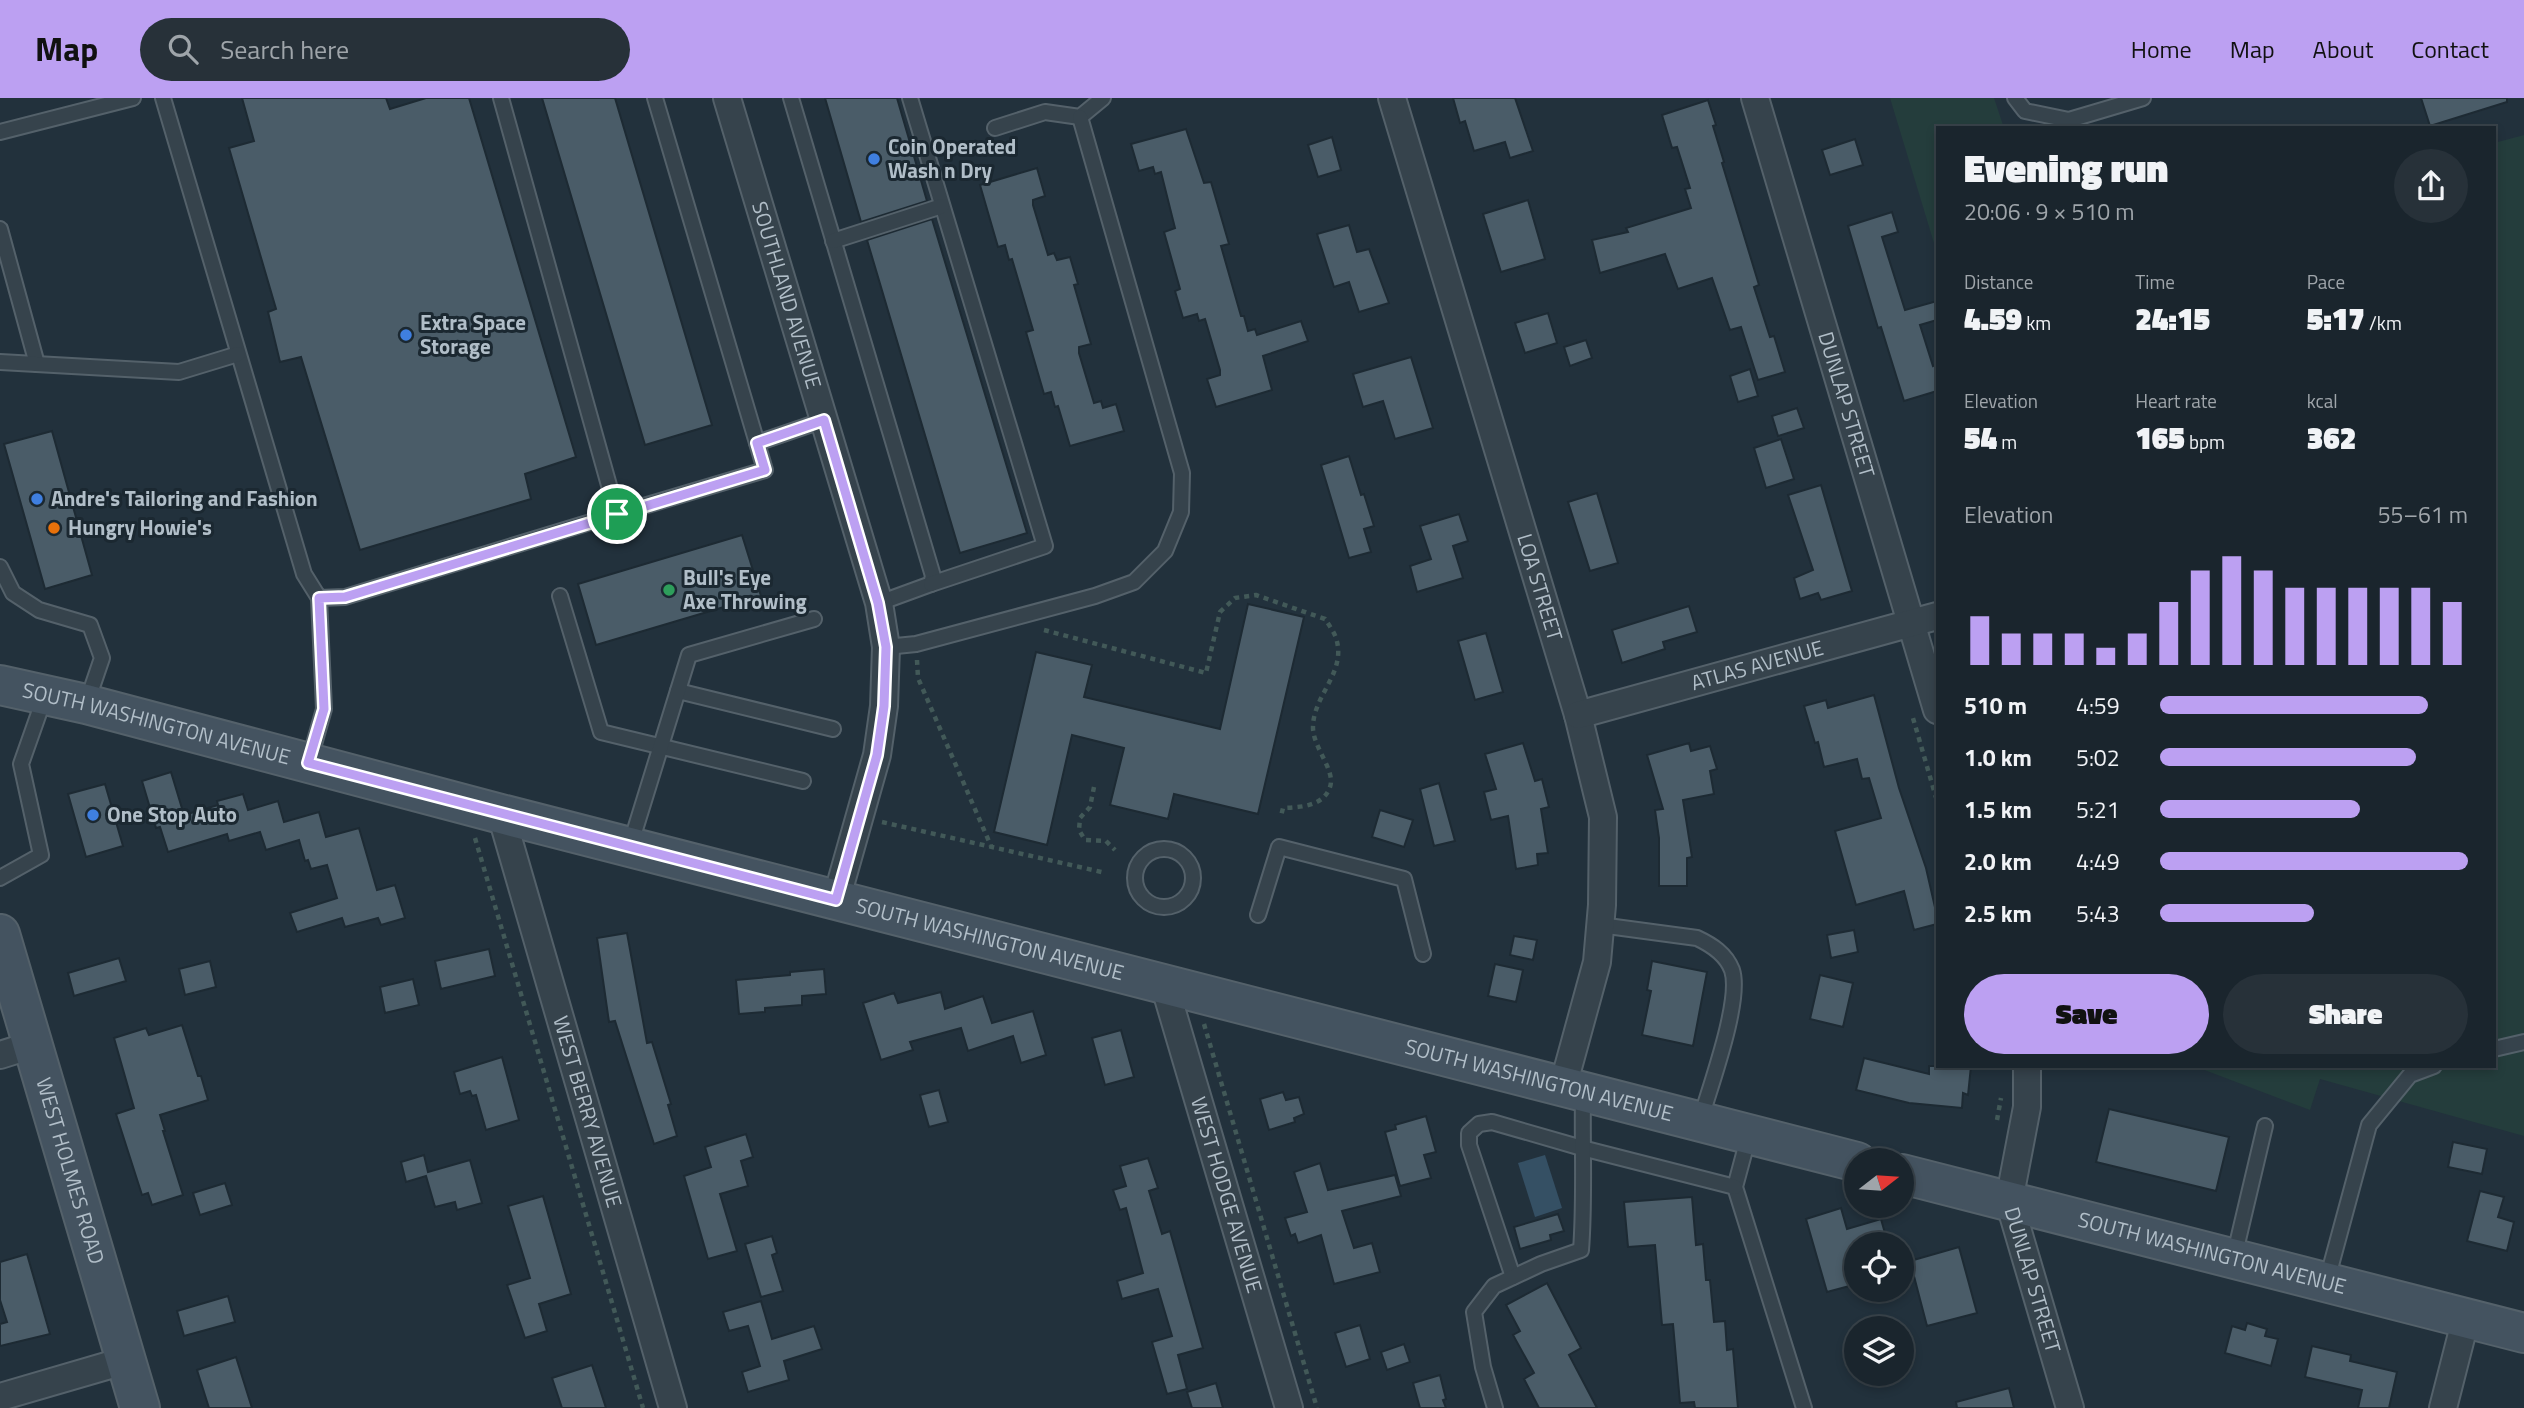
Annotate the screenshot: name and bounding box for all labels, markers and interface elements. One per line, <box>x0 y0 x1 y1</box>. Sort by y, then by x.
search box <box>140 18 630 81</box>
text: Map <box>35 24 98 74</box>
icon: search <box>164 30 202 68</box>
text: Search here <box>220 30 349 69</box>
text: Home <box>2131 31 2192 67</box>
text: Map <box>2230 31 2275 67</box>
text: About <box>2313 31 2373 67</box>
text: Contact <box>2411 31 2489 67</box>
place label: Coin Operated Wash n Dry <box>888 130 1016 186</box>
text: Evening run <box>1964 139 2168 197</box>
button: share <box>2394 149 2468 223</box>
marker: Coin Operated Wash n Dry <box>866 151 882 167</box>
text: 20:06 · 9 × 510 m <box>1964 194 2134 229</box>
street label: SOUTHLAND AVENUE <box>744 197 831 393</box>
text: Distance <box>1964 267 2033 296</box>
text: Time <box>2135 267 2175 296</box>
text: Pace <box>2307 267 2345 296</box>
text: 4.59 <box>1964 296 2022 342</box>
text: 24:15 <box>2135 296 2210 342</box>
text: 5:17 <box>2307 296 2365 342</box>
place label: Extra Space Storage <box>420 306 526 362</box>
text: km <box>2022 308 2051 337</box>
text: /km <box>2365 308 2402 337</box>
marker: Extra Space Storage <box>398 327 414 343</box>
street label: DUNLAP STREET <box>1810 328 1884 481</box>
text: Elevation <box>1964 386 2038 415</box>
text: Heart rate <box>2135 386 2217 415</box>
text: kcal <box>2307 386 2338 415</box>
text: 54 <box>1964 415 1997 461</box>
text: 165 <box>2135 415 2185 461</box>
text: 362 <box>2307 415 2356 461</box>
text: m <box>1997 427 2017 456</box>
text: bpm <box>2185 427 2225 456</box>
place label: Andre's Tailoring and Fashion <box>51 482 318 514</box>
pin <box>587 484 647 544</box>
marker: Andre's Tailoring and Fashion <box>29 491 45 507</box>
icon: arrive <box>598 495 636 533</box>
text: Elevation <box>1964 497 2053 532</box>
text: 55–61 m <box>2378 497 2468 532</box>
place label: Hungry Howie's <box>68 511 212 543</box>
marker: Hungry Howie's <box>46 520 62 536</box>
street label: LOA STREET <box>1509 530 1572 644</box>
place label: Bull's Eye Axe Throwing <box>683 561 807 617</box>
marker: Bull's Eye Axe Throwing <box>661 582 677 598</box>
street label: ATLAS AVENUE <box>1687 631 1827 698</box>
street label: SOUTH WASHINGTON AVENUE <box>19 673 294 772</box>
text: 510 m <box>1964 688 2027 723</box>
text: 4:59 <box>2076 688 2120 723</box>
text: 1.0 km <box>1964 740 2032 775</box>
text: 5:02 <box>2076 740 2120 775</box>
text: 1.5 km <box>1964 792 2032 827</box>
text: 5:21 <box>2076 792 2120 827</box>
place label: One Stop Auto <box>107 798 237 830</box>
marker: One Stop Auto <box>85 807 101 823</box>
text: 2.0 km <box>1964 844 2032 879</box>
text: 4:49 <box>2076 844 2120 879</box>
street label: SOUTH WASHINGTON AVENUE <box>853 889 1127 988</box>
text: 2.5 km <box>1964 896 2032 931</box>
text: 5:43 <box>2076 896 2120 931</box>
button: Save <box>1964 974 2209 1054</box>
button: Share <box>2223 974 2468 1054</box>
street label: WEST BERRY AVENUE <box>545 1012 631 1211</box>
street label: SOUTH WASHINGTON AVENUE <box>1402 1030 1677 1129</box>
street label: WEST HOLMES ROAD <box>28 1073 114 1268</box>
street label: WEST HODGE AVENUE <box>1183 1093 1271 1297</box>
north arrow <box>1844 1148 1914 1218</box>
map controls <box>1844 1148 1914 1386</box>
street label: DUNLAP STREET <box>1997 1203 2070 1356</box>
street label: SOUTH WASHINGTON AVENUE <box>2075 1203 2350 1302</box>
button: locate <box>1844 1232 1914 1302</box>
button: layers <box>1844 1316 1914 1386</box>

